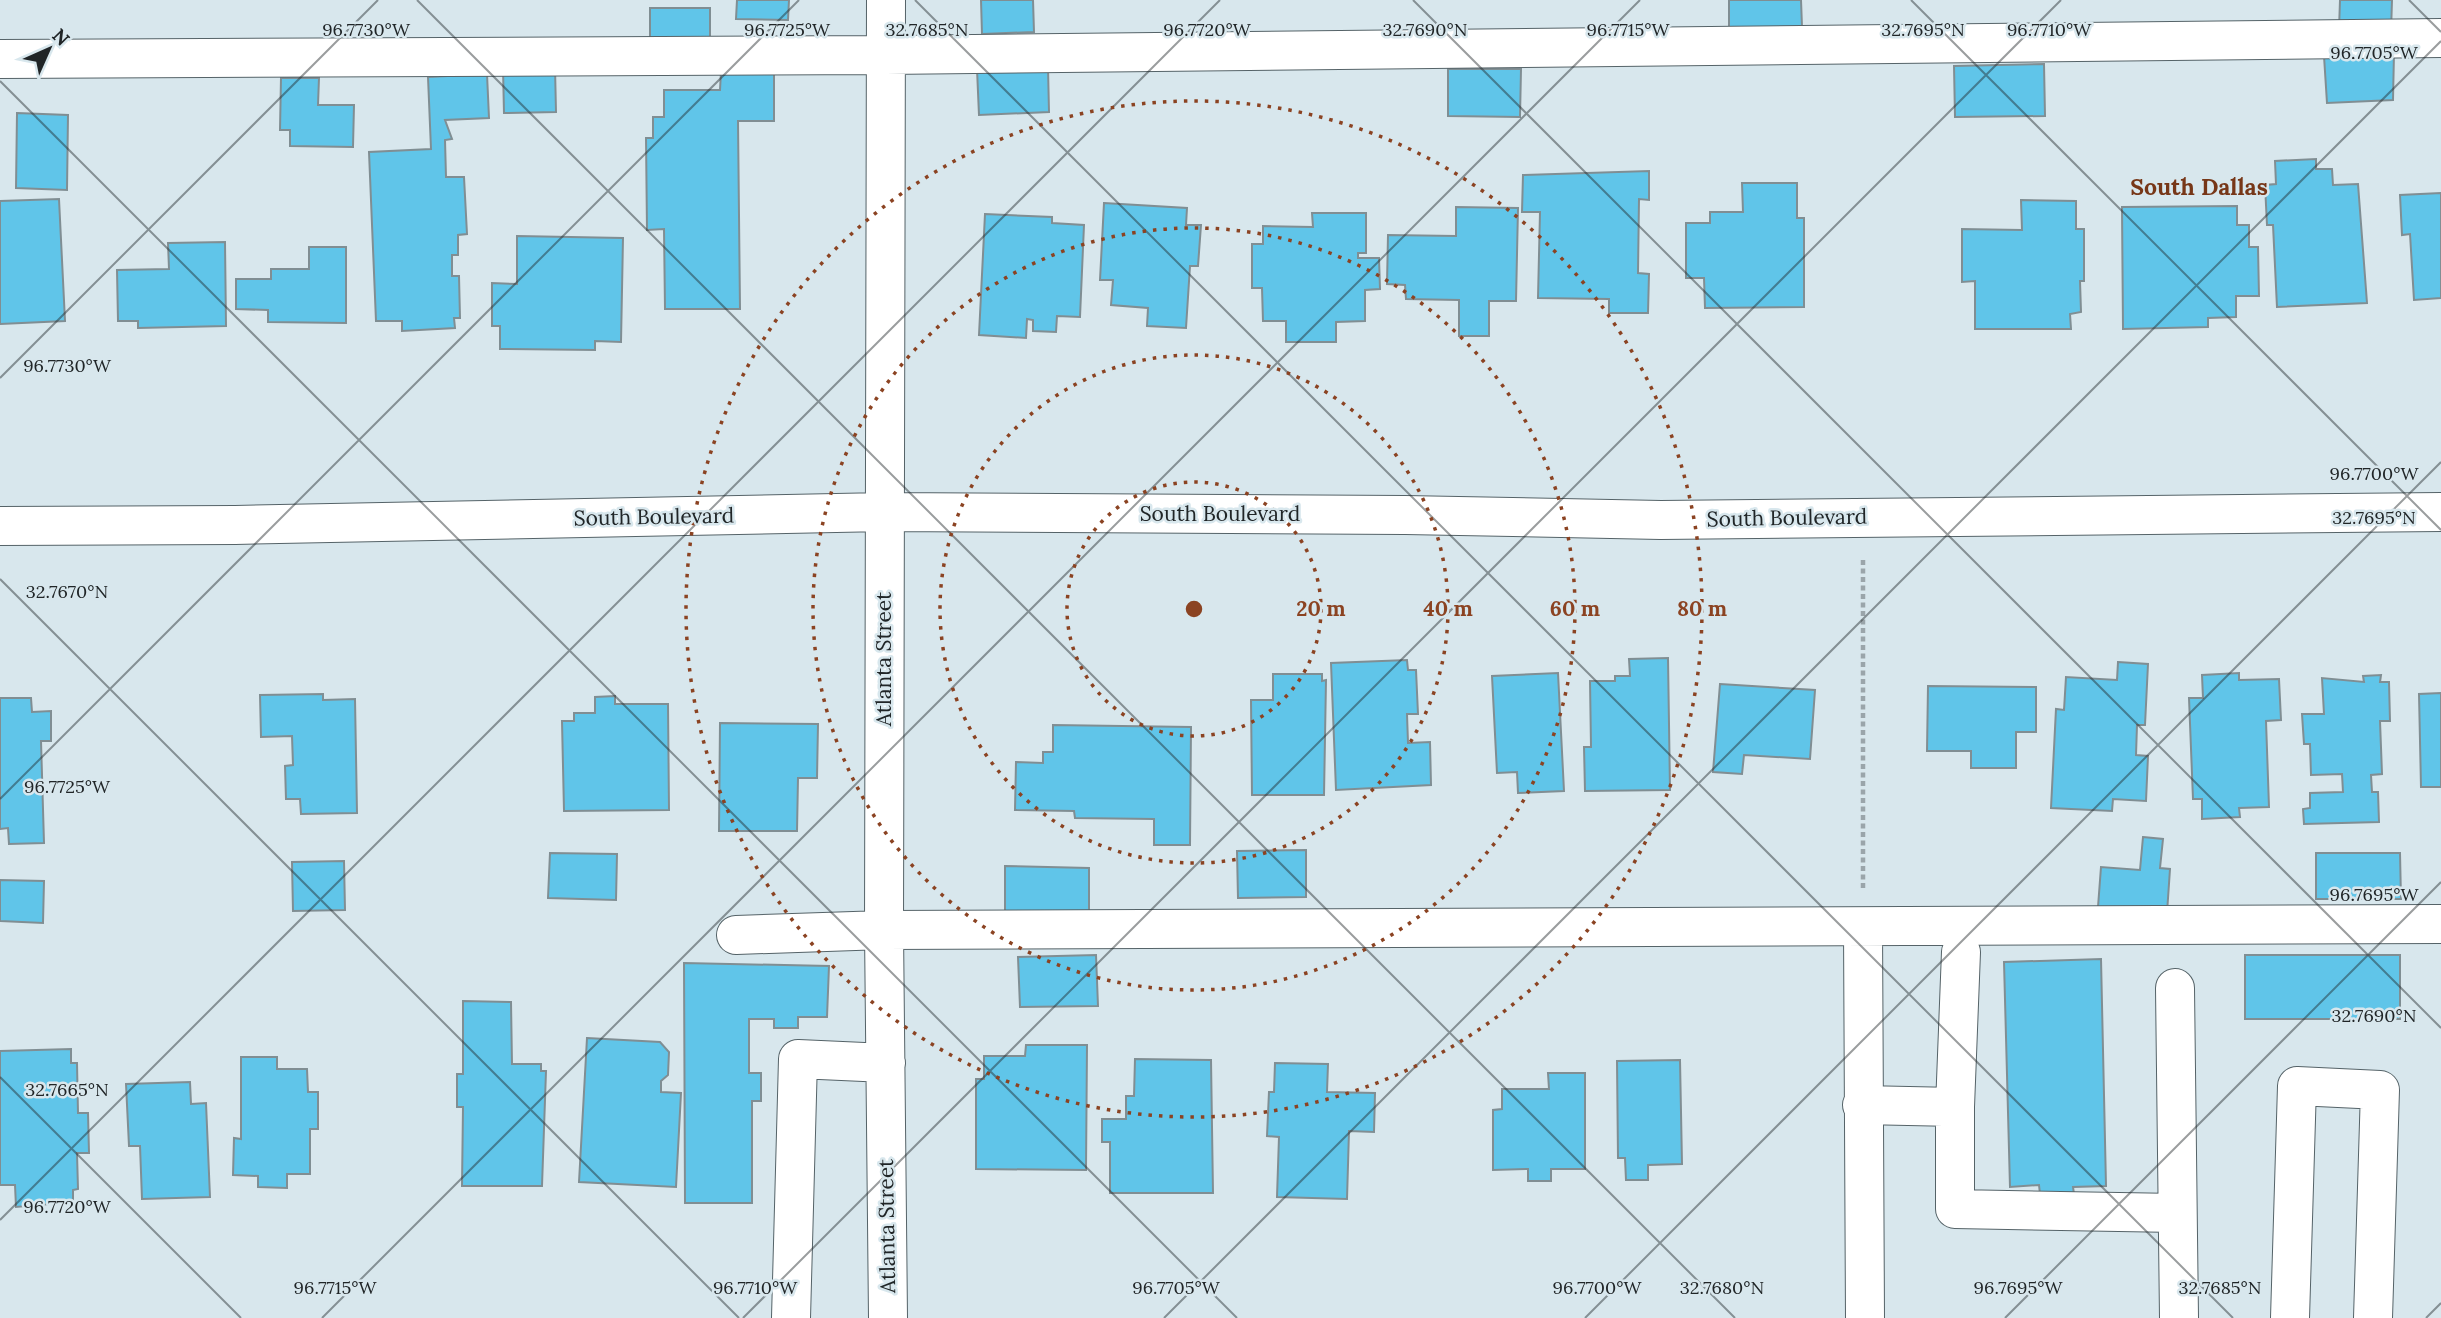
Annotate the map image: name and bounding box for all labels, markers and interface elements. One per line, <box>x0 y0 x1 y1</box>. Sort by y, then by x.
north arrow <box>14 14 84 84</box>
text: 96.7730°W <box>322 18 411 41</box>
text: 96.7725°W <box>744 18 831 41</box>
text: 32.7685°N <box>885 18 969 41</box>
text: 96.7720°W <box>1163 18 1252 41</box>
text: 32.7690°N <box>1383 18 1467 41</box>
text: 96.7715°W <box>1587 18 1670 41</box>
text: 32.7695°N <box>1881 18 1965 41</box>
text: 96.7710°W <box>2007 18 2092 41</box>
text: N <box>47 23 75 51</box>
text: 96.7705°W <box>2330 41 2419 64</box>
district label: South Dallas <box>2130 172 2268 201</box>
text: 96.7730°W <box>23 354 112 377</box>
text: 96.7700°W <box>2330 462 2419 485</box>
street label: South Boulevard <box>1140 500 1300 527</box>
street label: South Boulevard <box>573 502 735 531</box>
street label: South Boulevard <box>1706 503 1868 532</box>
text: 32.7695°N <box>2332 506 2416 529</box>
text: 32.7670°N <box>26 580 108 603</box>
street label: Atlanta Street <box>870 591 897 727</box>
text: 20 m <box>1296 595 1346 622</box>
text: 40 m <box>1423 595 1473 622</box>
text: 60 m <box>1550 595 1600 622</box>
text: 80 m <box>1677 595 1727 622</box>
centre of rings <box>1182 597 1206 621</box>
text: 96.7725°W <box>24 775 111 798</box>
text: 96.7695°W <box>2330 883 2419 906</box>
text: 32.7690°N <box>2332 1004 2416 1027</box>
text: 32.7665°N <box>25 1078 109 1101</box>
street label: Atlanta Street <box>872 1158 901 1294</box>
text: 96.7720°W <box>23 1195 112 1218</box>
text: 96.7715°W <box>294 1276 377 1299</box>
text: 96.7710°W <box>713 1276 798 1299</box>
text: 96.7705°W <box>1132 1276 1221 1299</box>
text: 96.7700°W <box>1553 1276 1642 1299</box>
text: 32.7680°N <box>1680 1276 1764 1299</box>
text: 96.7695°W <box>1974 1276 2063 1299</box>
text: 32.7685°N <box>2178 1276 2262 1299</box>

